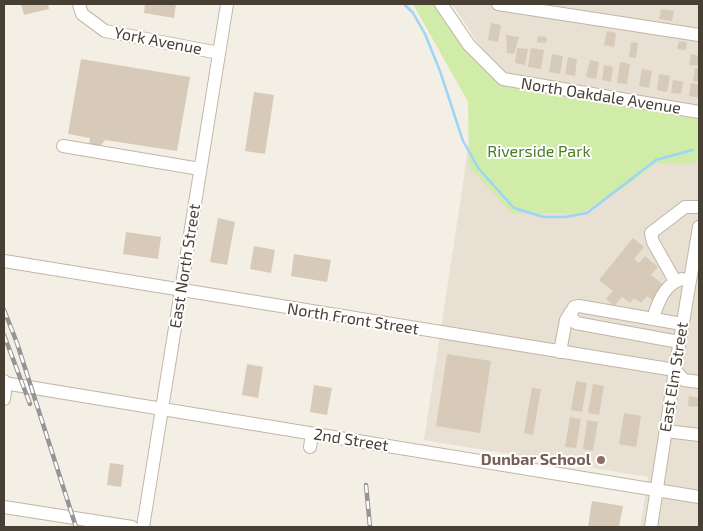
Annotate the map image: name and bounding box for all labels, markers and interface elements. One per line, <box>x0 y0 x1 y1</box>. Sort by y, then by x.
street label: York Avenue <box>113 23 203 59</box>
street label: North Oakdale Avenue <box>520 74 682 118</box>
park label: Riverside Park <box>487 142 591 162</box>
street label: East North Street <box>166 202 204 330</box>
street label: North Front Street <box>286 299 420 339</box>
street label: East Elm Street <box>656 321 692 433</box>
street label: 2nd Street <box>312 425 390 455</box>
place label: Dunbar School <box>481 450 591 470</box>
marker: Dunbar School <box>595 454 607 466</box>

